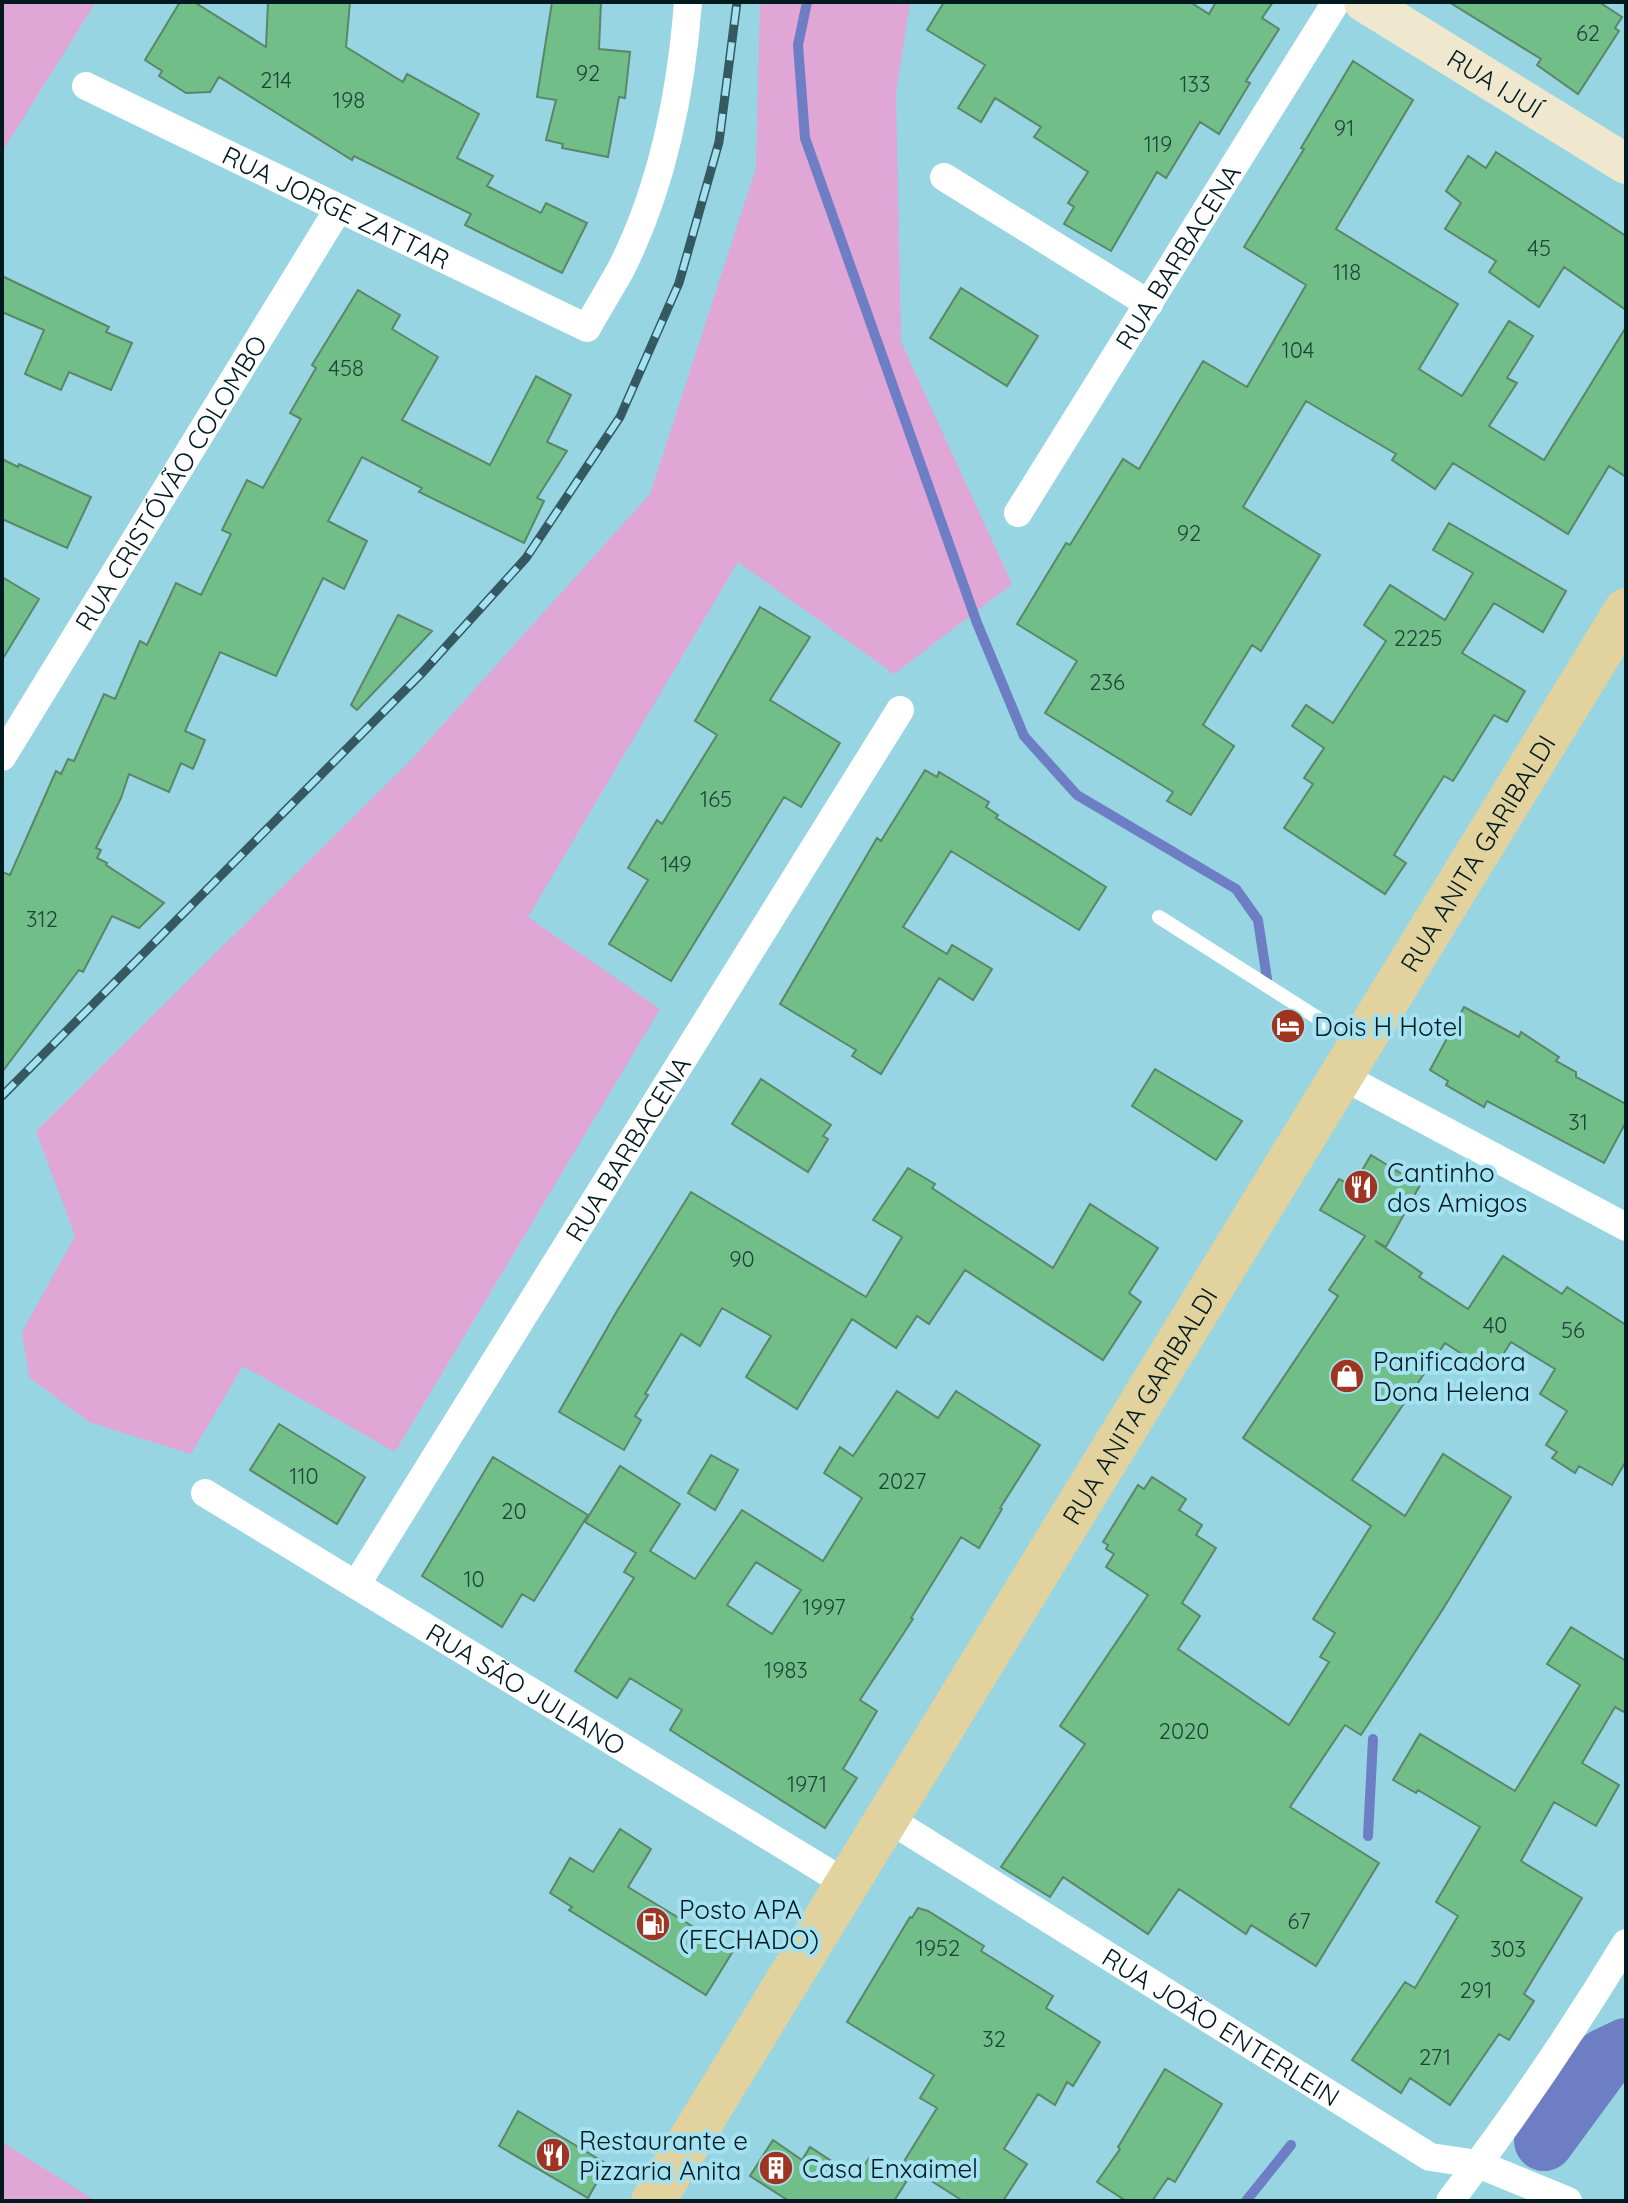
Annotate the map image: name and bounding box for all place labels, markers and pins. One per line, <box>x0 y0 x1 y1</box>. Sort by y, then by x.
hotel icon: Dois H Hotel <box>1269 1007 1307 1045</box>
place label: Dois H Hotel <box>1314 1010 1463 1043</box>
place label: Cantinho dos Amigos <box>1387 1156 1527 1219</box>
restaurant icon: Cantinho dos Amigos <box>1342 1168 1380 1206</box>
place label: Panificadora Dona Helena <box>1373 1345 1530 1408</box>
shop icon: Panificadora Dona Helena <box>1328 1357 1366 1395</box>
place label: Posto APA (FECHADO) <box>679 1893 819 1956</box>
fuel station icon: Posto APA (FECHADO) <box>634 1905 672 1943</box>
place label: Restaurante e Pizzaria Anita <box>579 2124 748 2187</box>
restaurant icon: Restaurante e Pizzaria Anita <box>534 2136 572 2174</box>
building icon: Casa Enxaimel <box>757 2149 795 2187</box>
place label: Casa Enxaimel <box>802 2152 978 2185</box>

